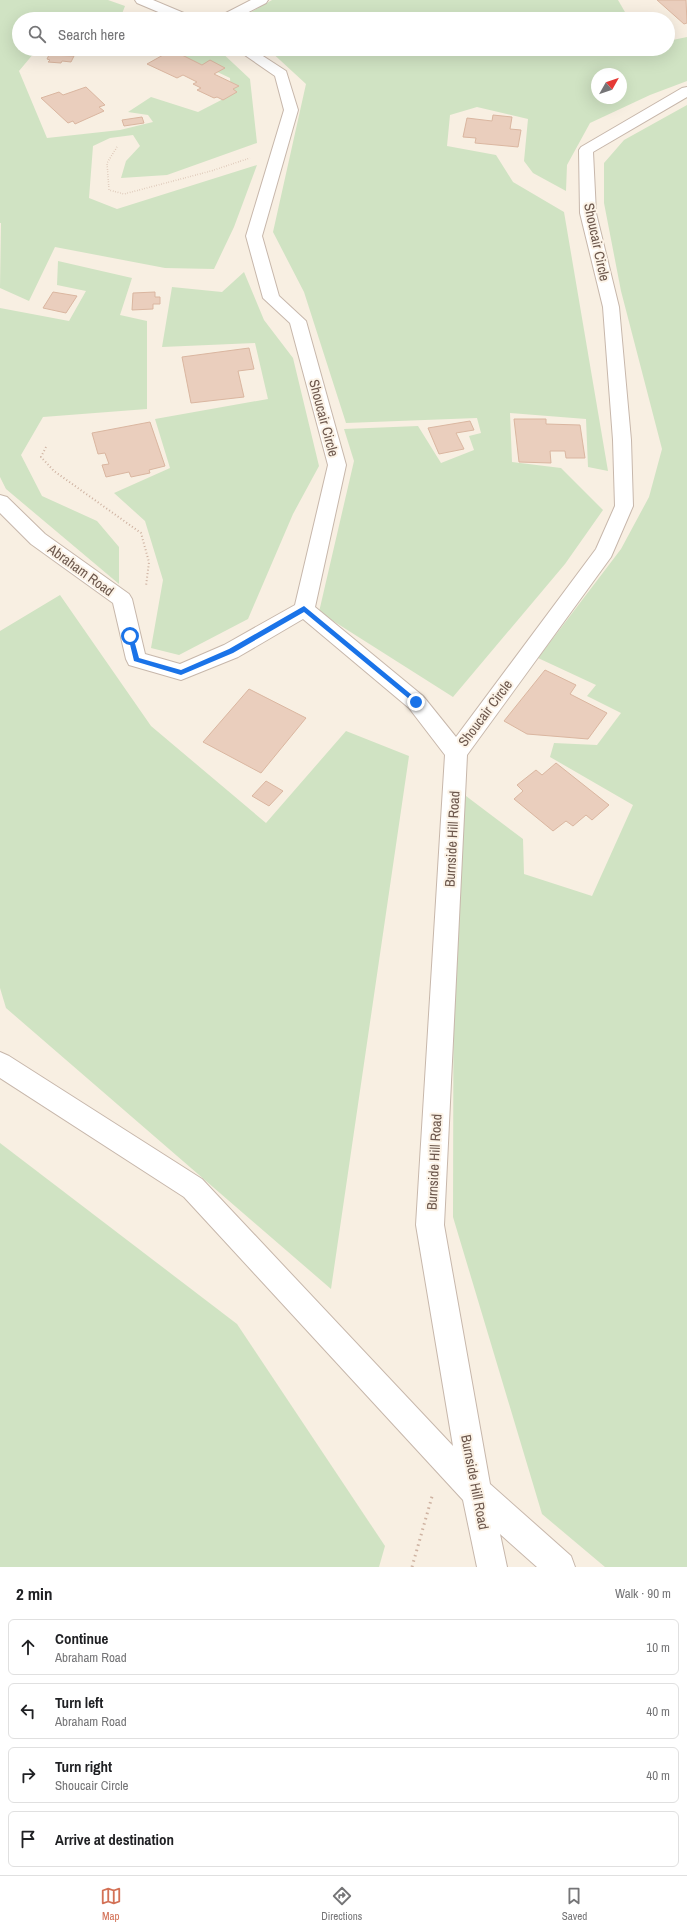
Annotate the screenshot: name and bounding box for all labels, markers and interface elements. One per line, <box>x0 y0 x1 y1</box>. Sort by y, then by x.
search box <box>12 12 675 56</box>
icon: search <box>26 23 48 45</box>
text: Search here <box>58 24 125 45</box>
north arrow <box>591 68 627 104</box>
street label: Shoucair Circle <box>580 201 614 283</box>
street label: Shoucair Circle <box>305 377 343 459</box>
street label: Abraham Road <box>44 539 118 600</box>
route start <box>121 627 139 645</box>
street label: Shoucair Circle <box>454 676 516 750</box>
route end <box>407 693 425 711</box>
street label: Burnside Hill Road <box>440 790 464 888</box>
street label: Burnside Hill Road <box>422 1113 446 1211</box>
street label: Burnside Hill Road <box>457 1433 493 1531</box>
text: 2 min <box>16 1582 52 1605</box>
text: Walk · 90 m <box>615 1585 671 1602</box>
text: Continue <box>55 1628 108 1649</box>
icon: ahead <box>17 1636 39 1658</box>
text: 10 m <box>646 1639 670 1656</box>
text: Abraham Road <box>55 1649 127 1666</box>
text: Turn left <box>55 1692 103 1713</box>
icon: left <box>17 1700 39 1722</box>
text: 40 m <box>646 1703 670 1720</box>
text: Abraham Road <box>55 1713 127 1730</box>
text: Turn right <box>55 1756 112 1777</box>
icon: right <box>17 1764 39 1786</box>
text: 40 m <box>646 1767 670 1784</box>
text: Shoucair Circle <box>55 1777 128 1794</box>
icon: arrive <box>17 1828 39 1850</box>
text: Arrive at destination <box>55 1829 174 1850</box>
tab: Map <box>100 1885 122 1923</box>
tab: Directions <box>321 1885 362 1923</box>
tab: Saved <box>562 1885 587 1923</box>

